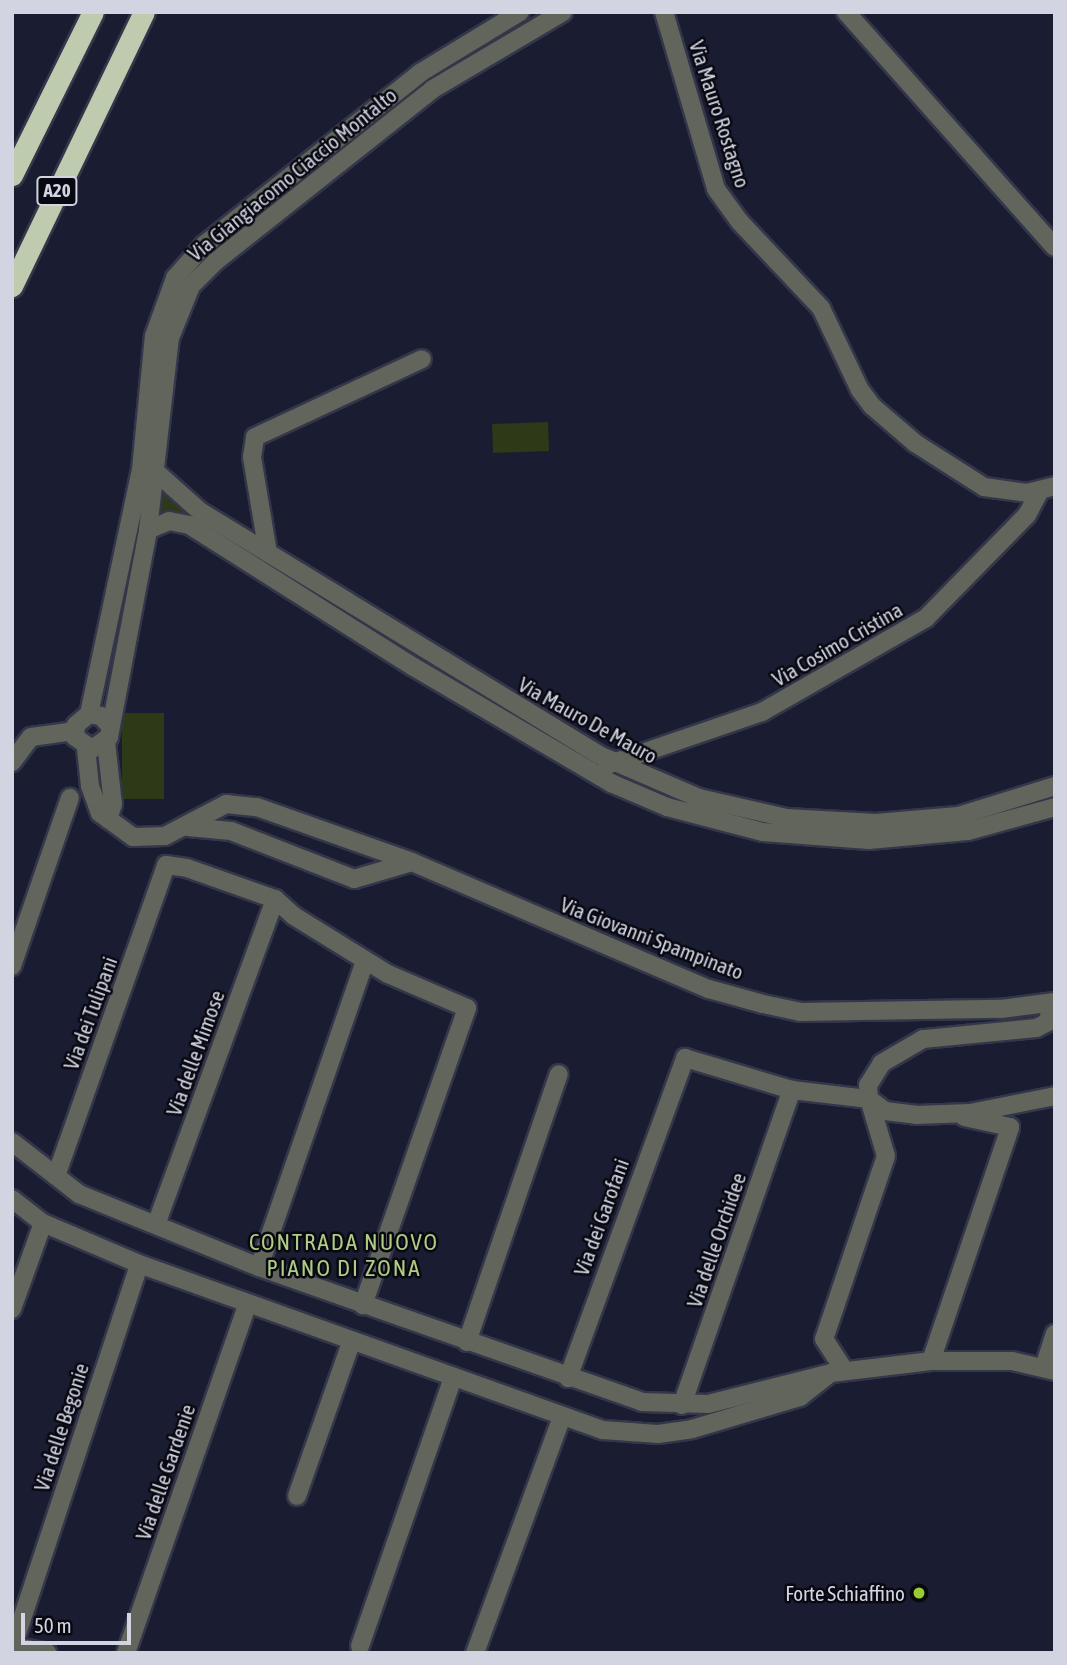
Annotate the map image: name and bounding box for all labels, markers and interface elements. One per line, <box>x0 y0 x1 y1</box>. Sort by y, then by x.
street label: Via Mauro Rostagno <box>684 37 756 191</box>
street label: Via Giangiacomo Ciaccio Montalto <box>183 82 401 266</box>
road number: A20 <box>36 176 78 206</box>
street label: Via Cosimo Cristina <box>768 597 906 691</box>
street label: Via Mauro De Mauro <box>514 671 662 769</box>
street label: Via Giovanni Spampinato <box>557 892 747 984</box>
street label: Via dei Tulipani <box>58 953 122 1073</box>
street label: Via delle Mimose <box>161 987 229 1119</box>
street label: Via dei Garofani <box>568 1155 634 1279</box>
street label: Via delle Orchidee <box>681 1169 751 1311</box>
district label: CONTRADA NUOVO PIANO DI ZONA <box>251 1228 437 1282</box>
street label: Via delle Begonie <box>28 1360 94 1494</box>
street label: Via delle Gardenie <box>130 1401 200 1543</box>
place label: Forte Schiaffino <box>785 1580 905 1606</box>
marker: Forte Schiaffino <box>911 1585 927 1601</box>
scale bar <box>24 1598 135 1642</box>
text: 50 m <box>34 1613 72 1637</box>

